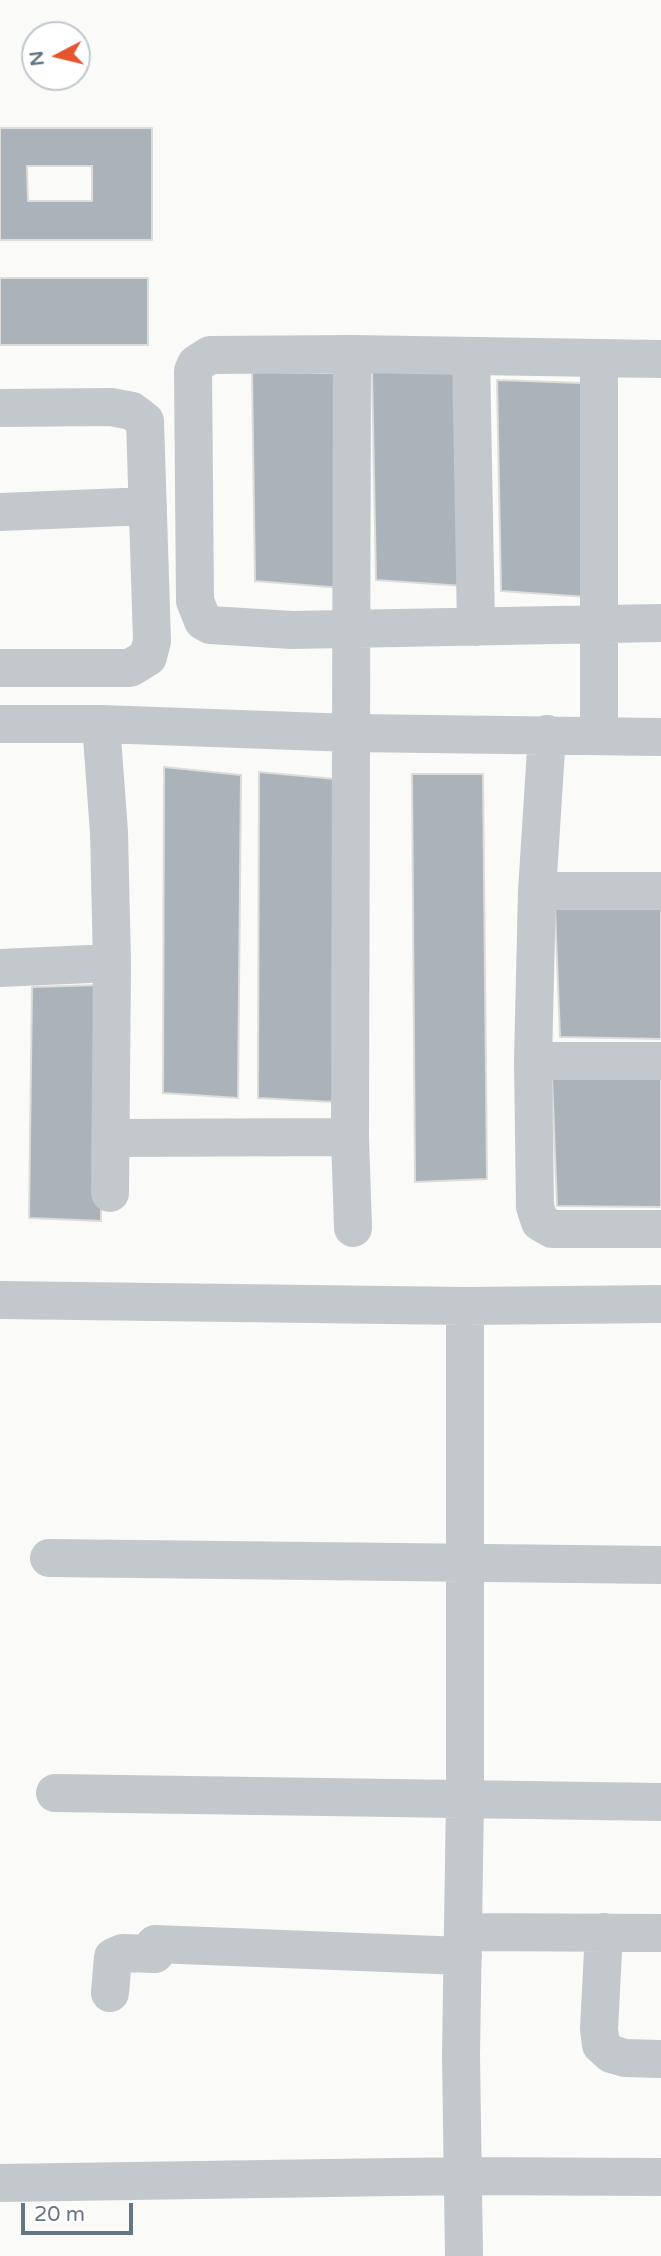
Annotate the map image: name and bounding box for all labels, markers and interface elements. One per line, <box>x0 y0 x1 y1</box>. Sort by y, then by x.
north arrow <box>21 21 91 91</box>
text: N <box>25 49 49 67</box>
scale bar <box>24 2190 136 2234</box>
text: 20 m <box>34 2202 85 2227</box>

